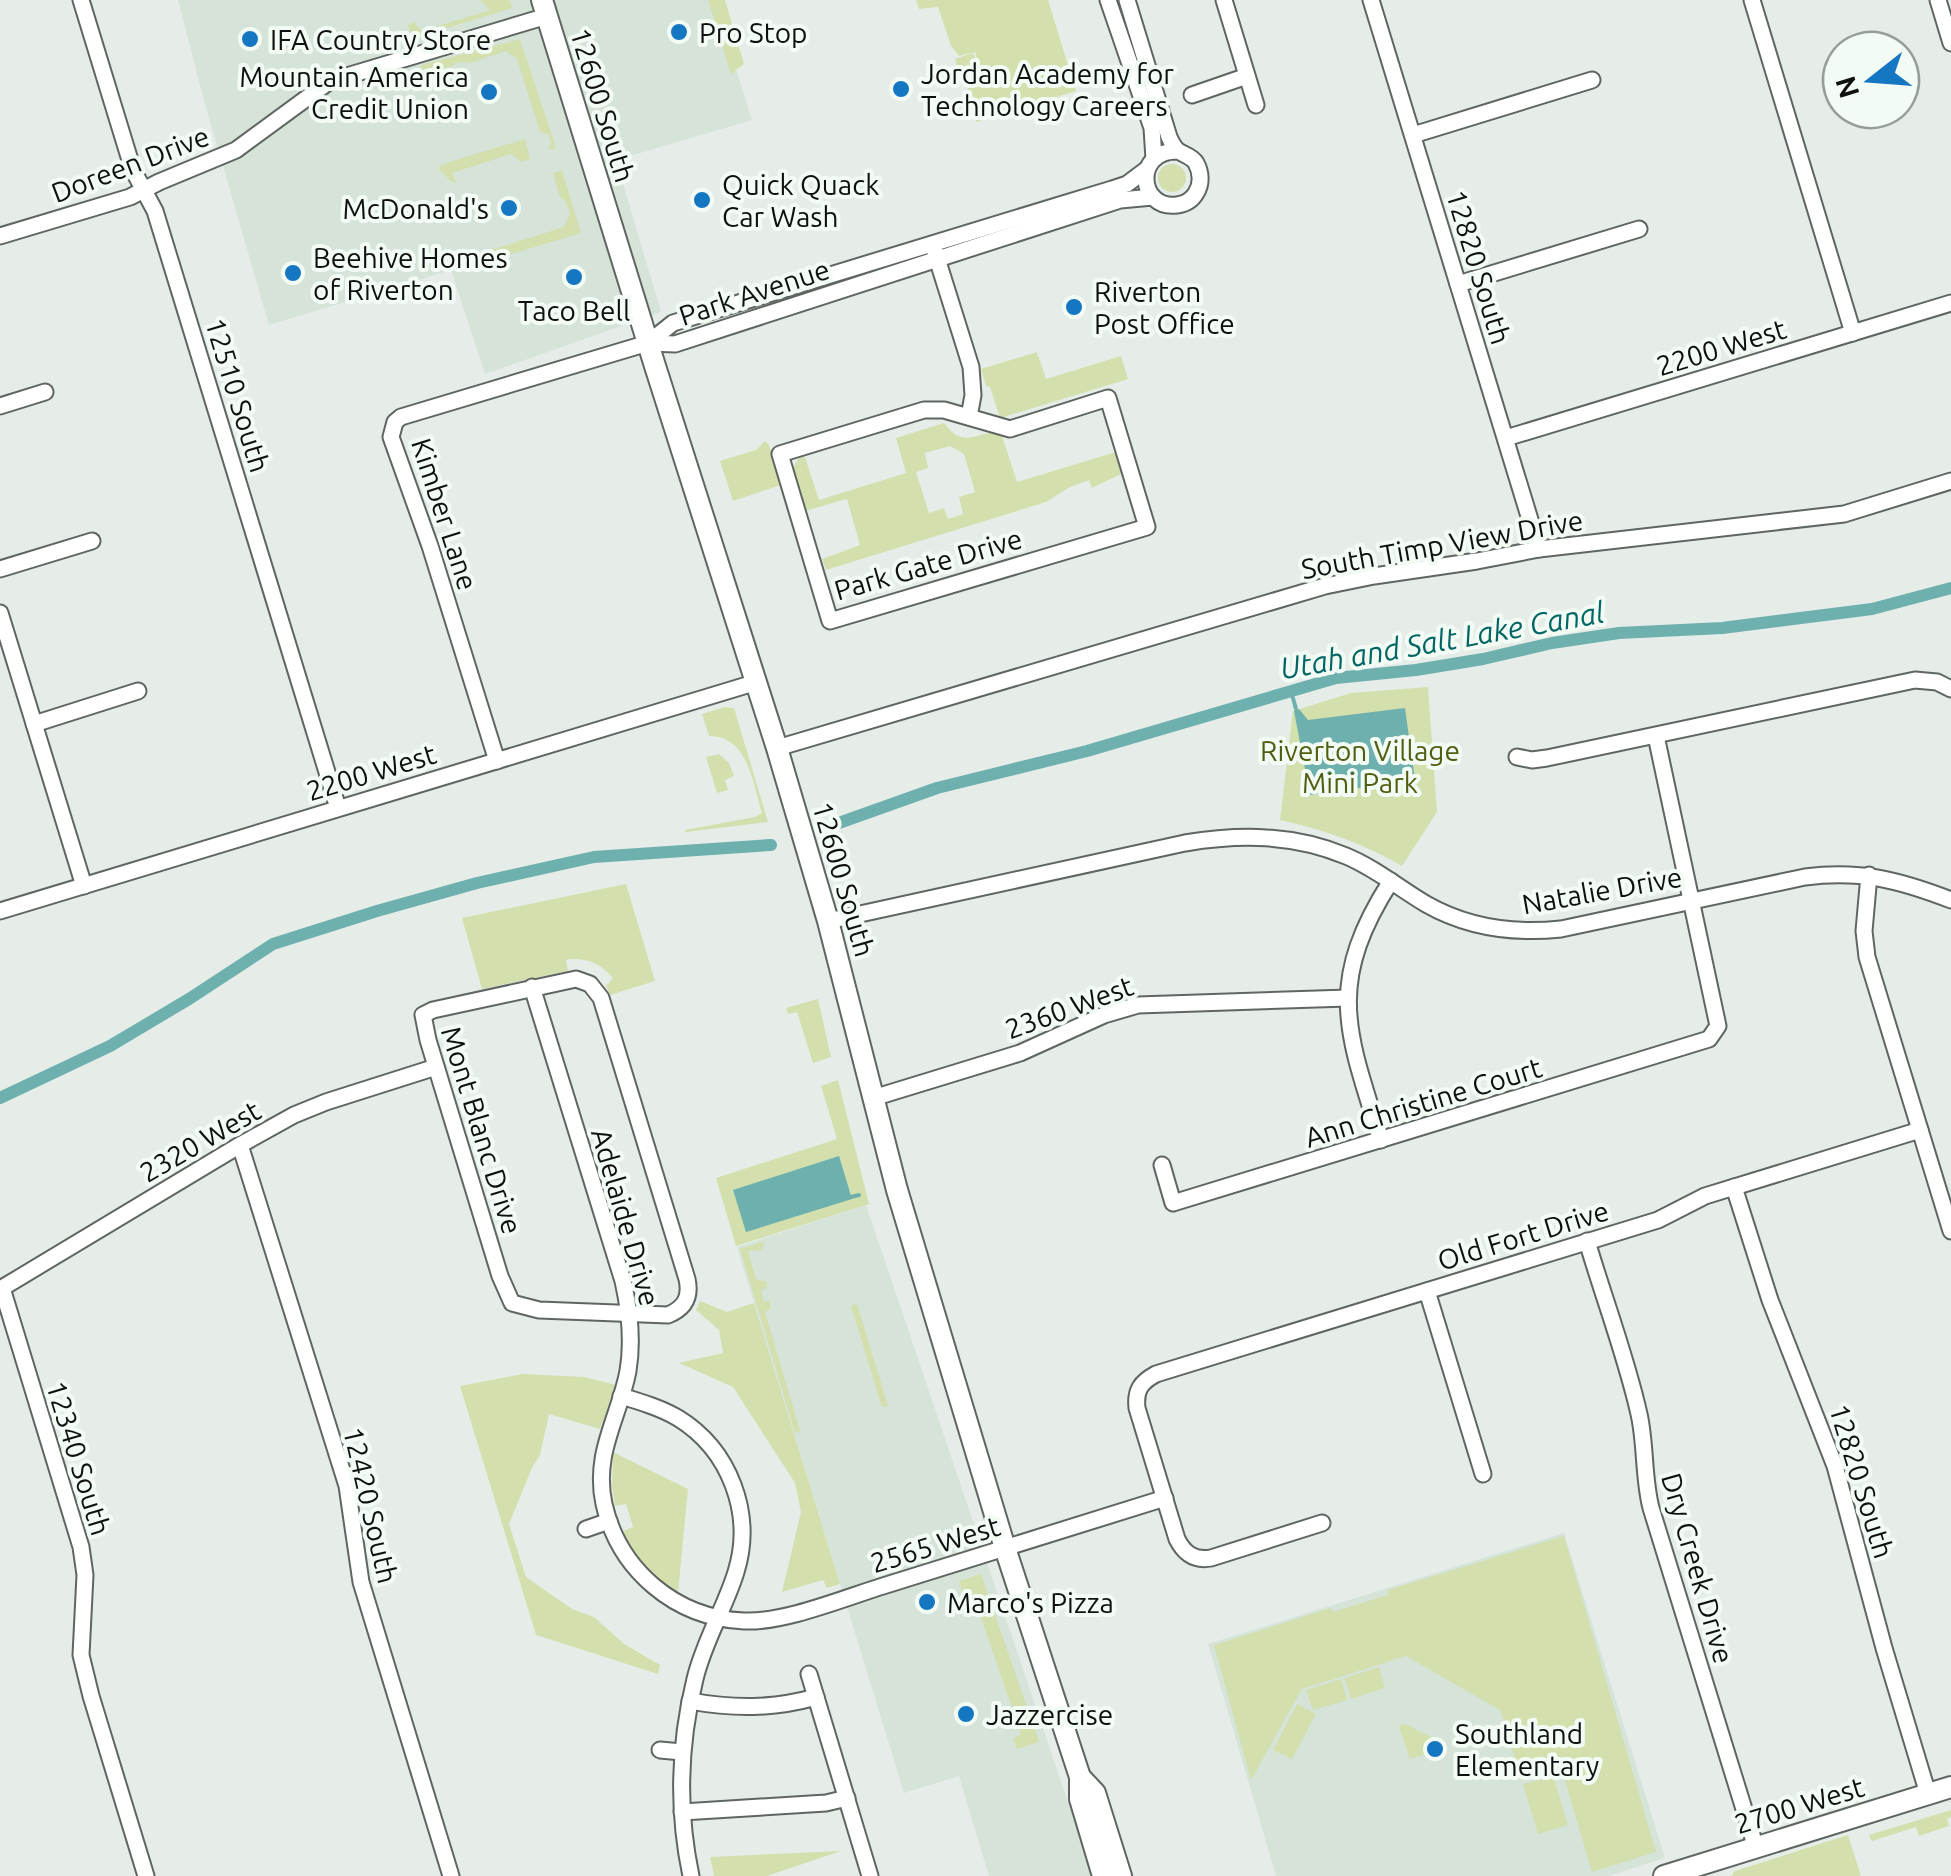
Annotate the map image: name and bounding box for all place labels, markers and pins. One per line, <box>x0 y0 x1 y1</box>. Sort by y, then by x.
place label: Pro Stop <box>699 17 808 48</box>
marker: Pro Stop <box>668 21 690 43</box>
place label: IFA Country Store <box>270 24 491 55</box>
marker: IFA Country Store <box>239 28 261 50</box>
place label: Jordan Academy for Technology Careers <box>921 58 1174 121</box>
place label: Mountain America Credit Union <box>239 61 469 124</box>
marker: Jordan Academy for Technology Careers <box>890 78 912 100</box>
marker: Mountain America Credit Union <box>478 81 500 103</box>
place label: Quick Quack Car Wash <box>722 169 879 232</box>
marker: Quick Quack Car Wash <box>691 189 713 211</box>
place label: McDonald's <box>343 193 489 224</box>
marker: McDonald's <box>498 197 520 219</box>
place label: Beehive Homes of Riverton <box>313 242 508 305</box>
marker: Beehive Homes of Riverton <box>282 262 304 284</box>
marker: Taco Bell <box>563 266 585 288</box>
place label: Riverton Post Office <box>1094 276 1235 339</box>
place label: Taco Bell <box>518 295 630 326</box>
marker: Riverton Post Office <box>1063 296 1085 318</box>
place label: Marco's Pizza <box>947 1587 1114 1618</box>
marker: Marco's Pizza <box>916 1591 938 1613</box>
place label: Jazzercise <box>986 1699 1113 1730</box>
marker: Jazzercise <box>955 1703 977 1725</box>
place label: Southland Elementary <box>1455 1718 1599 1781</box>
marker: Southland Elementary <box>1424 1738 1446 1760</box>

